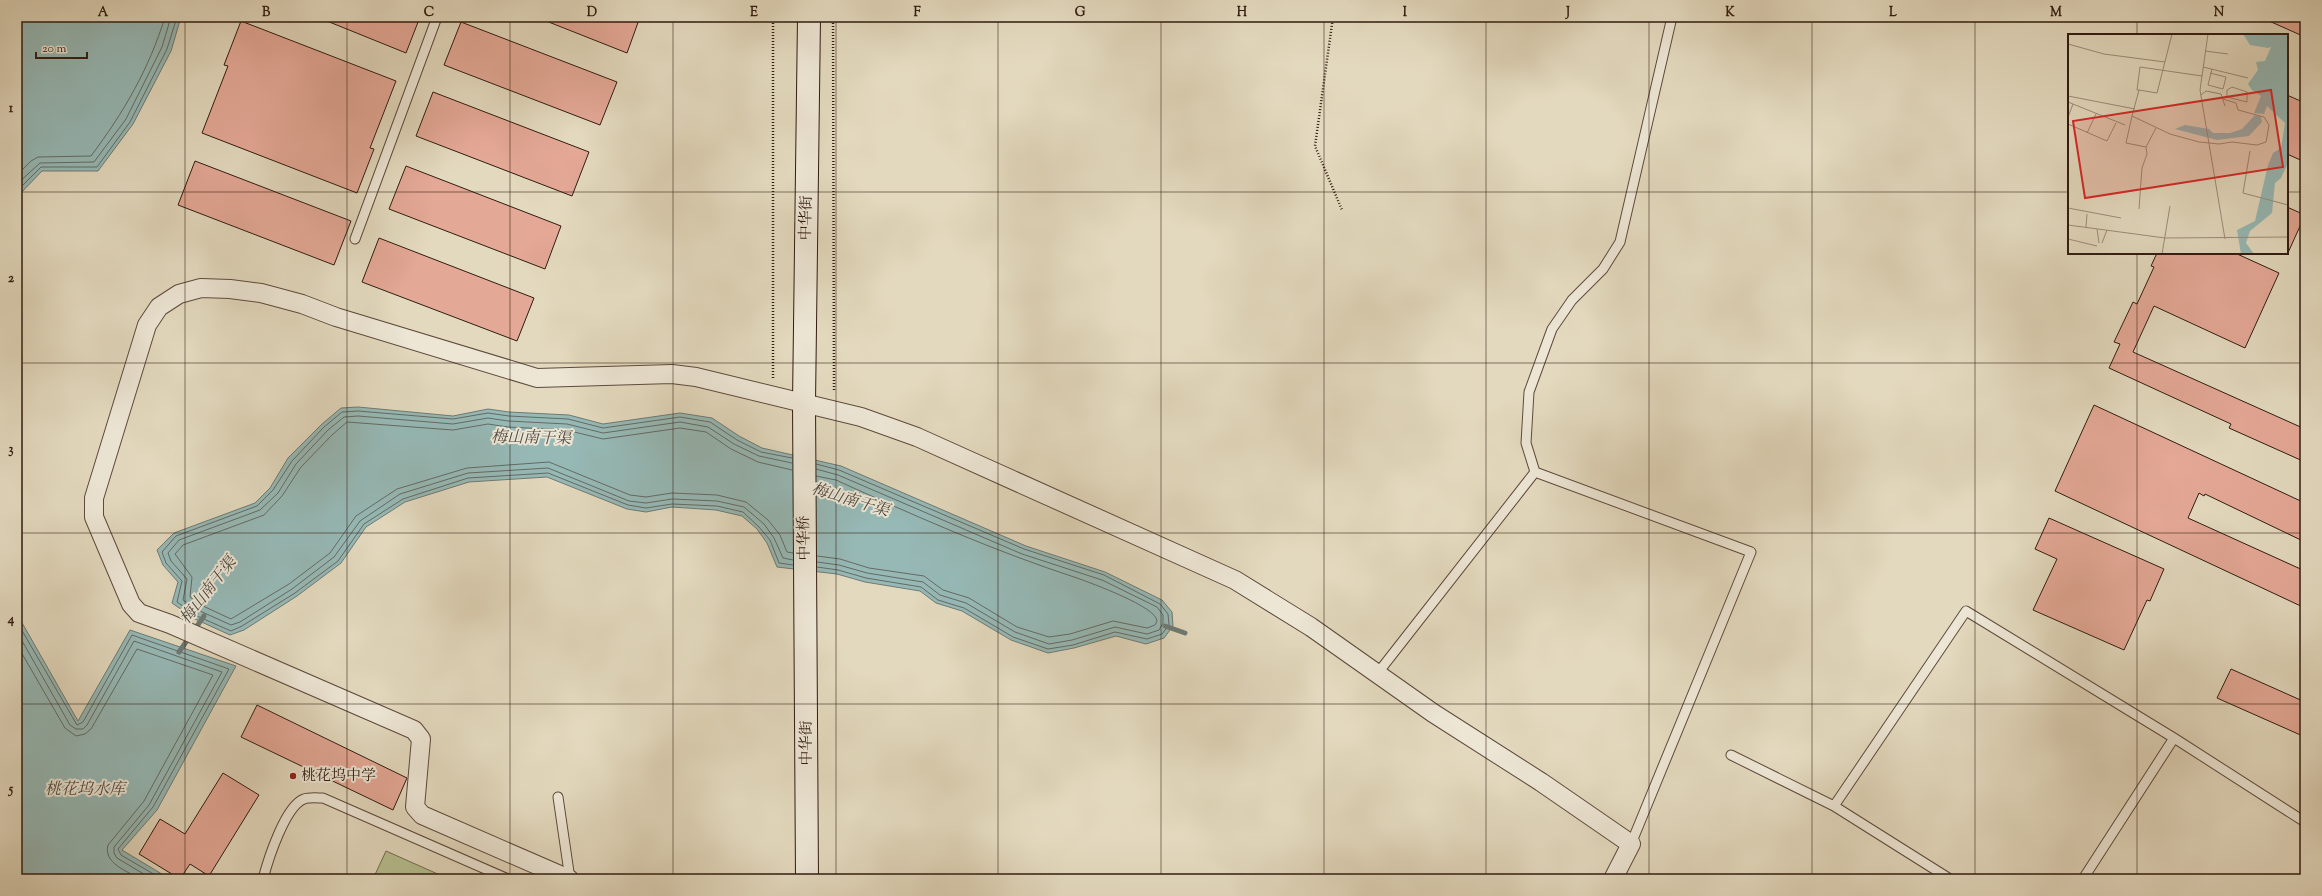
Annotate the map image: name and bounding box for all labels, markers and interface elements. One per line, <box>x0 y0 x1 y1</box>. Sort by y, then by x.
text: A <box>98 4 109 22</box>
text: B <box>262 4 271 22</box>
text: C <box>424 4 434 22</box>
text: D <box>587 4 597 22</box>
text: E <box>750 4 758 22</box>
text: F <box>913 4 921 22</box>
text: G <box>1075 4 1086 22</box>
text: H <box>1237 4 1248 22</box>
text: I <box>1403 4 1408 22</box>
text: J <box>1565 4 1570 22</box>
text: K <box>1725 4 1735 22</box>
text: L <box>1889 4 1897 22</box>
text: M <box>2050 4 2062 22</box>
text: N <box>2214 4 2225 22</box>
scale bar <box>36 34 87 60</box>
inset map <box>2068 34 2288 254</box>
text: 20 m <box>42 40 67 58</box>
text: 1 <box>9 100 14 118</box>
street label: 中华街 <box>796 195 818 241</box>
text: 2 <box>8 270 15 288</box>
water label: 梅山南干渠 <box>491 427 573 451</box>
text: 3 <box>8 441 14 459</box>
water label: 梅山南干渠 <box>808 478 894 524</box>
street label: 中华桥 <box>794 515 816 561</box>
water label: 梅山南干渠 <box>175 551 244 630</box>
text: 4 <box>7 611 15 629</box>
street label: 中华街 <box>797 720 818 766</box>
place label: 桃花坞中学 <box>301 766 376 787</box>
marker: 桃花坞中学 <box>288 771 298 781</box>
water label: 桃花坞水库 <box>45 779 128 802</box>
text: 5 <box>8 781 14 799</box>

